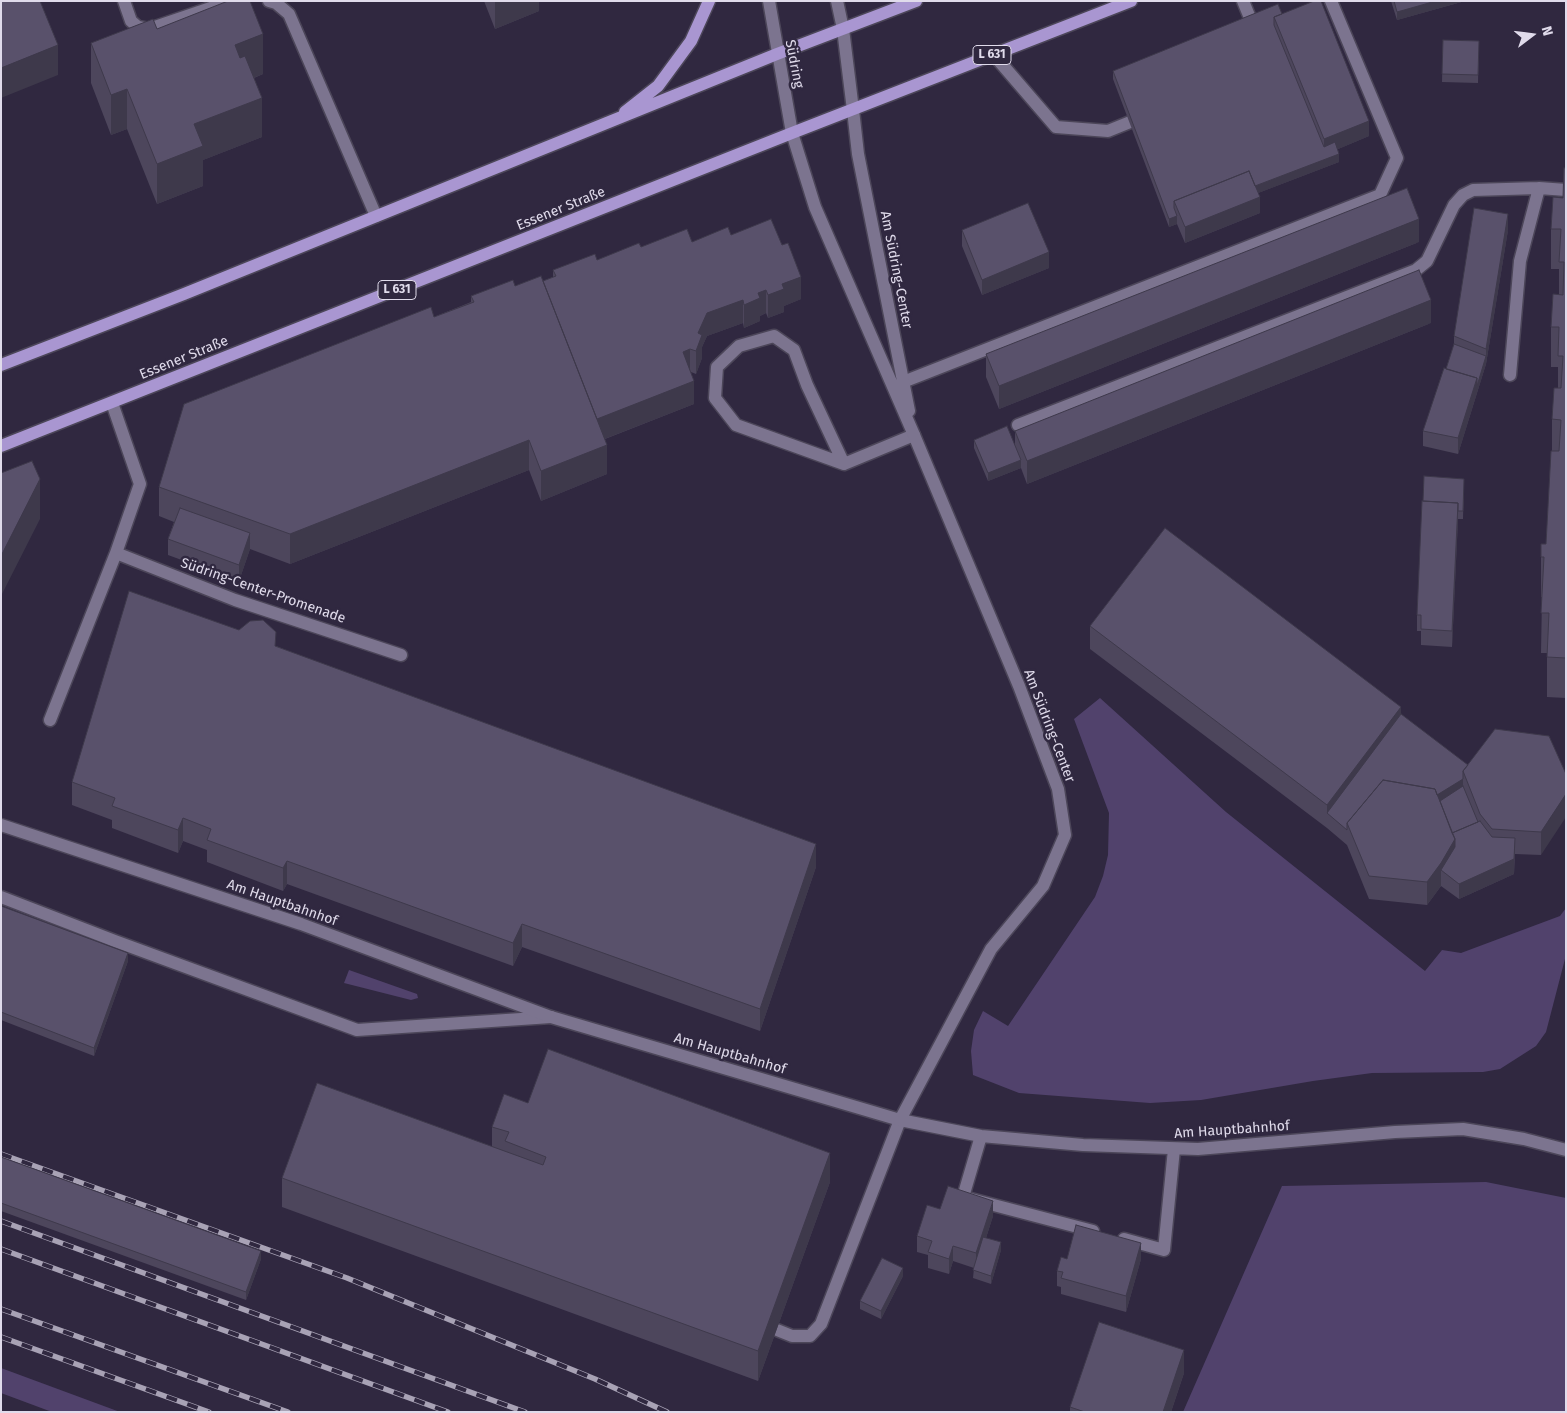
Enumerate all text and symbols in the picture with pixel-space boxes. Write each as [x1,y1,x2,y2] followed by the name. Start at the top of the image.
[1507,10,1557,60] north arrow
[1538,24,1556,38] text: N
[781,38,807,90] street label: Südring
[973,46,1011,64] road number: L 631
[514,184,608,234] street label: Essener Straße
[876,210,916,330] street label: Am Südring-Center
[378,280,416,300] road number: L 631
[137,333,231,383] street label: Essener Straße
[178,555,348,627] street label: Südring-Center-Promenade
[1020,667,1078,785] street label: Am Südring-Center
[225,876,339,930] street label: Am Hauptbahnhof
[672,1030,788,1078] street label: Am Hauptbahnhof
[1174,1118,1290,1142] street label: Am Hauptbahnhof

